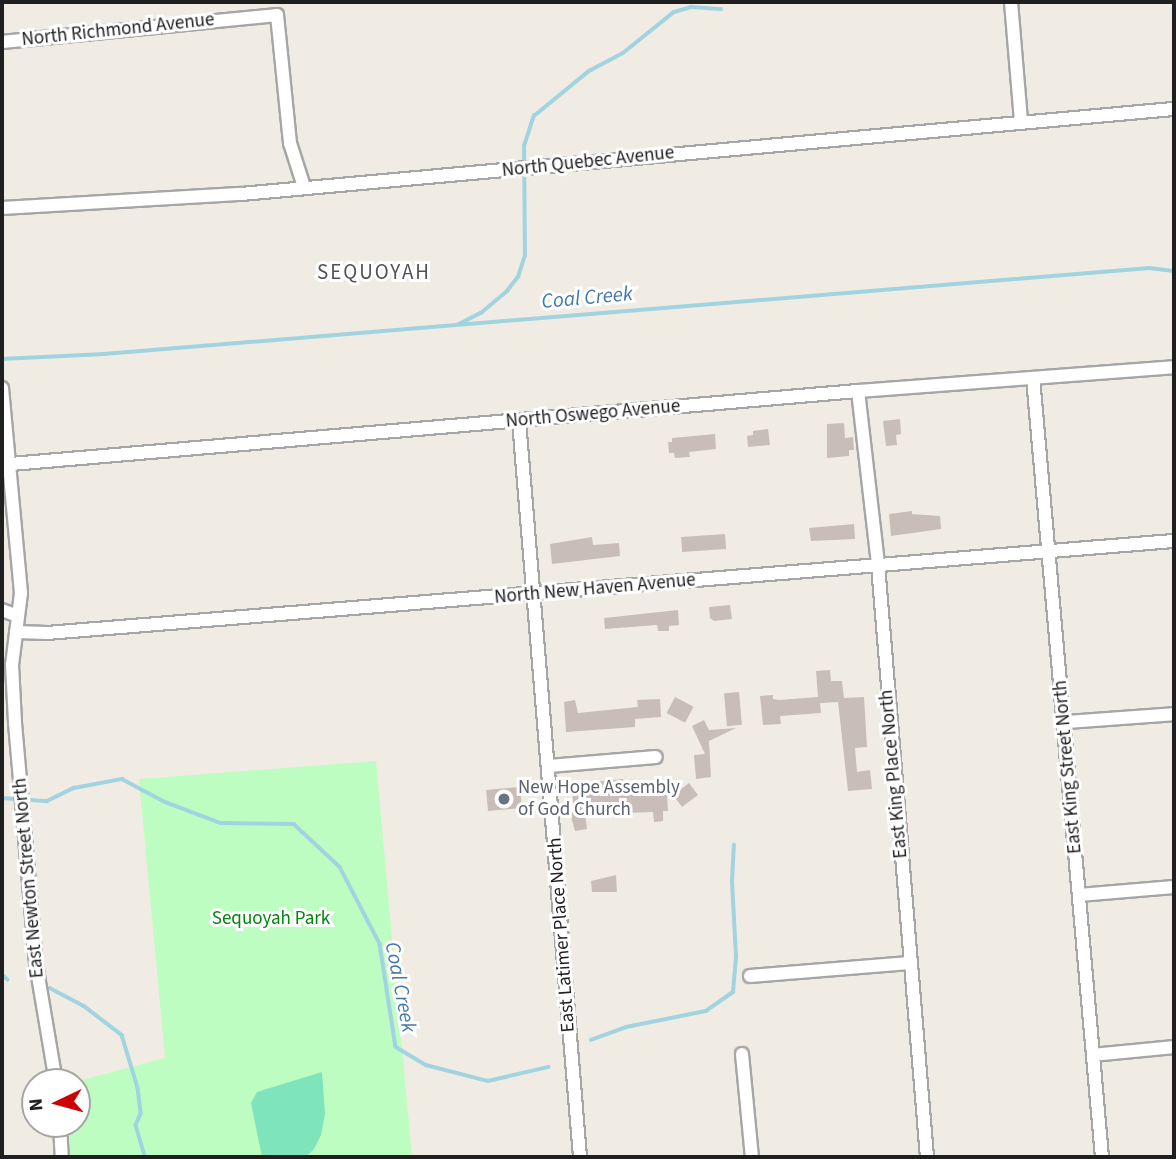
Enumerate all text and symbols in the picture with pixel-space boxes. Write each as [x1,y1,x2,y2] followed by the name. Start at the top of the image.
[21,9,215,51] street label: North Richmond Avenue
[501,142,675,182] street label: North Quebec Avenue
[318,259,430,285] district label: SEQUOYAH
[540,280,634,314] water label: Coal Creek
[505,395,681,433] street label: North Oswego Avenue
[493,569,697,609] street label: North New Haven Avenue
[1049,679,1087,855] street label: East King Street North
[875,689,913,859] street label: East King Place North
[9,777,49,979] street label: East Newton Street North
[518,777,680,821] place label: New Hope Assembly of God Church
[496,791,512,807] marker: New Hope Assembly of God Church
[544,837,580,1033] street label: East Latimer Place North
[212,908,330,930] park label: Sequoyah Park
[380,940,422,1034] water label: Coal Creek
[21,1068,91,1138] north arrow
[23,1097,51,1112] text: N

